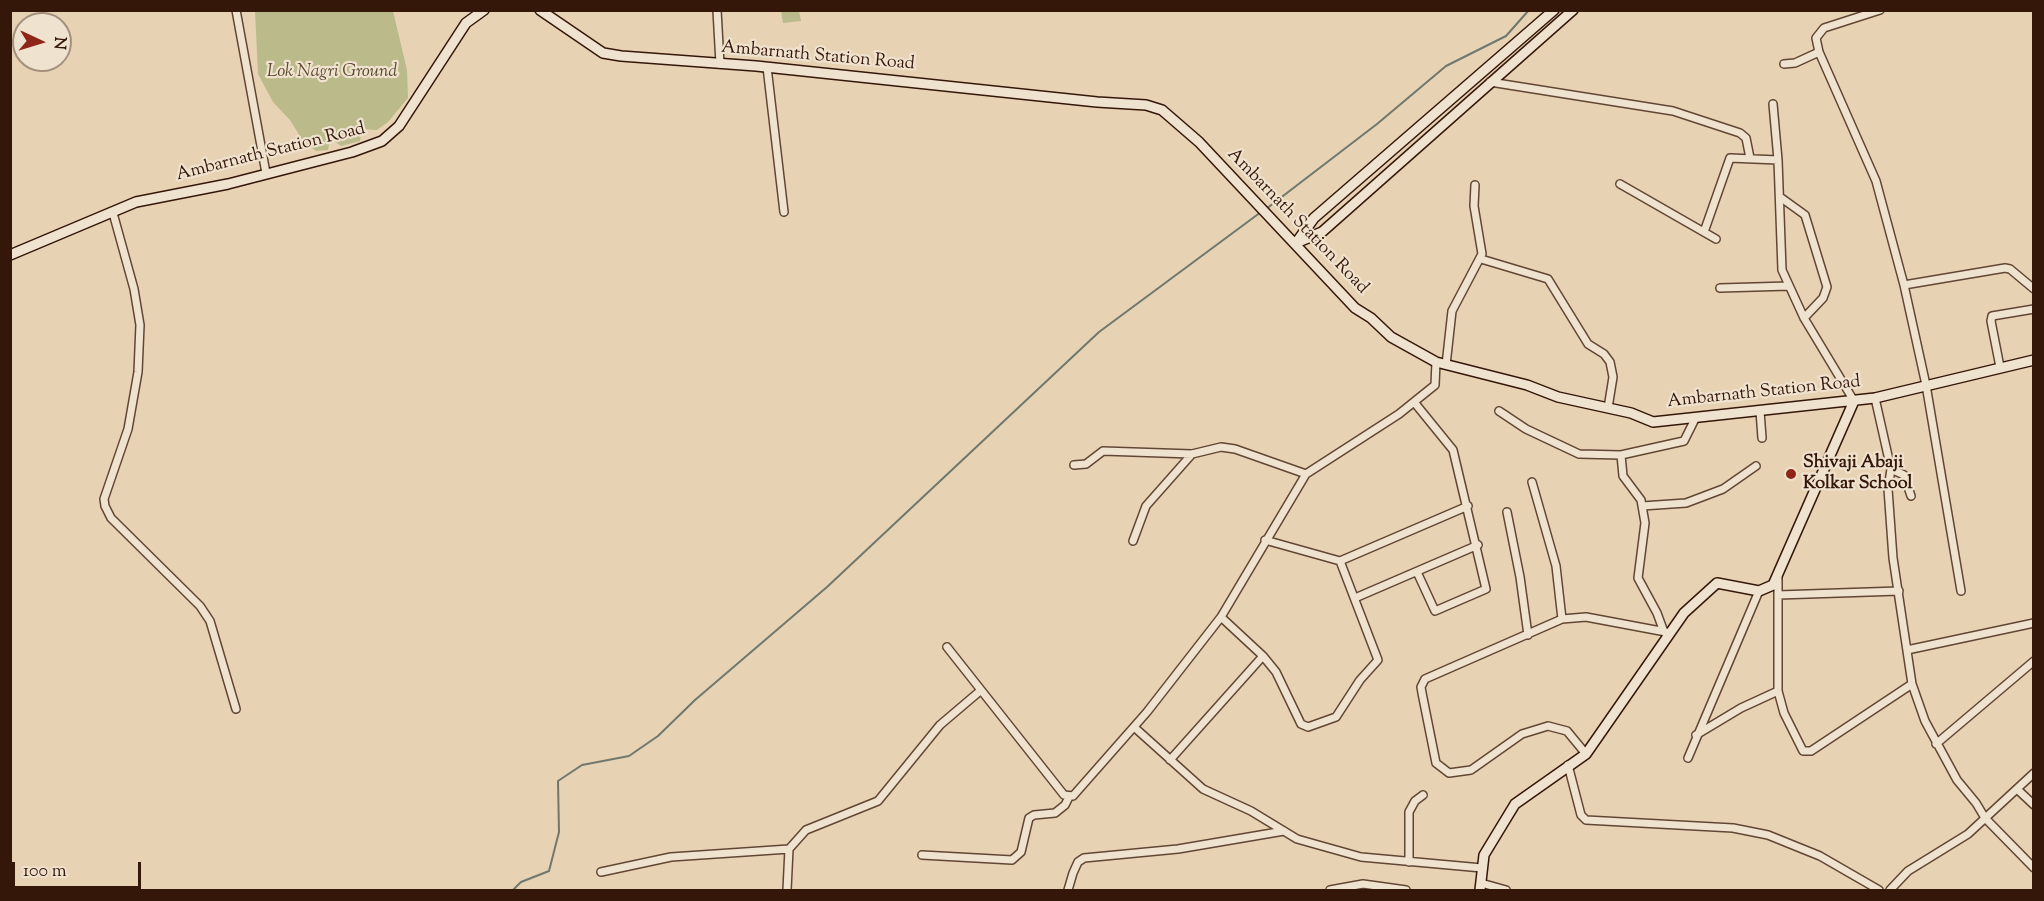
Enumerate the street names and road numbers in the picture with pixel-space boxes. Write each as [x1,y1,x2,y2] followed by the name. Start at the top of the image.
[720,38,916,76] street label: Ambarnath Station Road
[174,119,368,187] street label: Ambarnath Station Road
[1222,145,1372,299] street label: Ambarnath Station Road
[1666,372,1862,414] street label: Ambarnath Station Road

